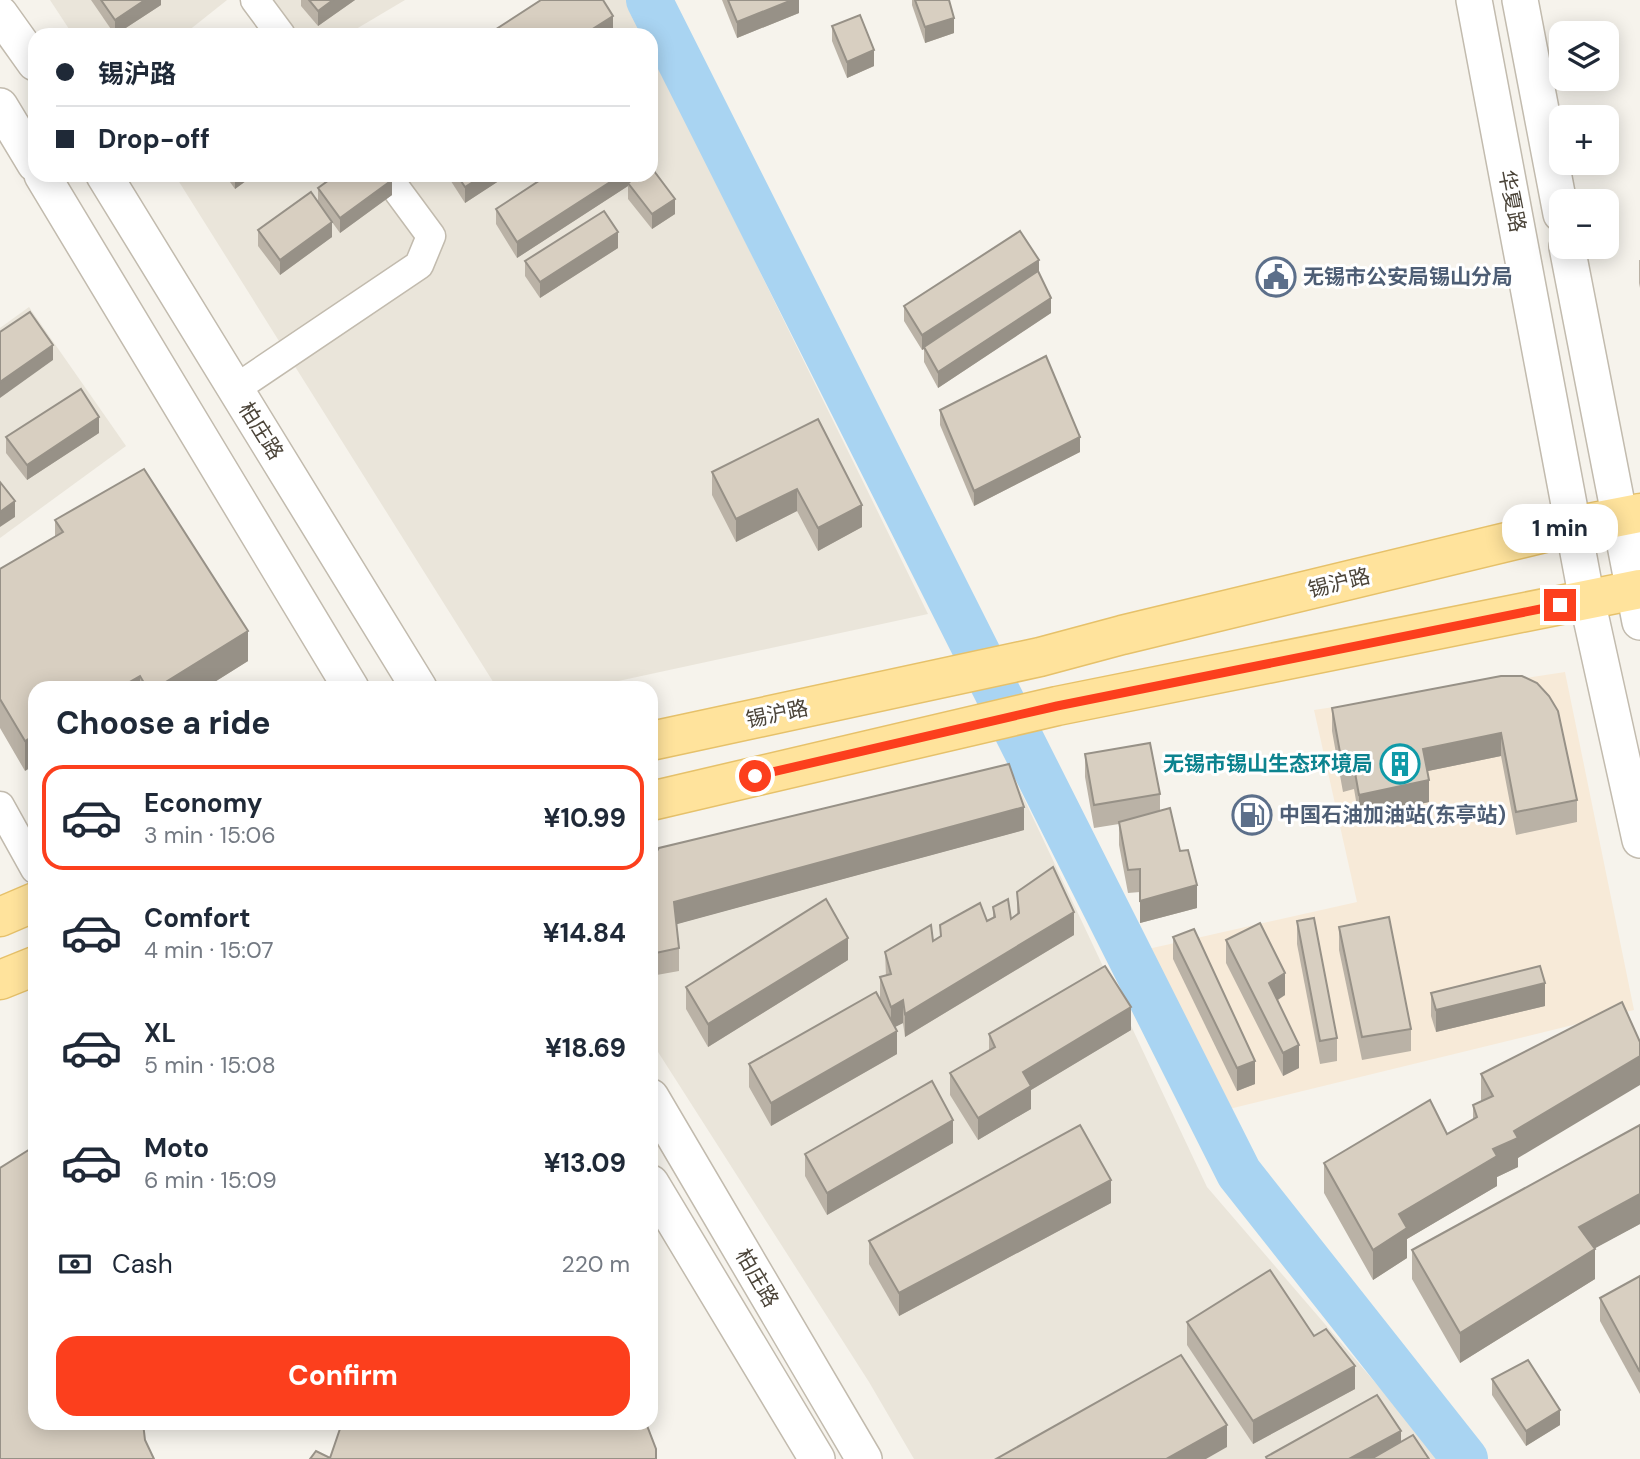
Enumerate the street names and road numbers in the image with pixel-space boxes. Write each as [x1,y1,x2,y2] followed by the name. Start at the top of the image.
[1492,167,1532,235] street label: 华夏路
[232,397,290,465] street label: 柏庄路
[1305,562,1373,604] street label: 锡沪路
[743,694,811,734] street label: 锡沪路
[729,1244,785,1312] street label: 柏庄路

